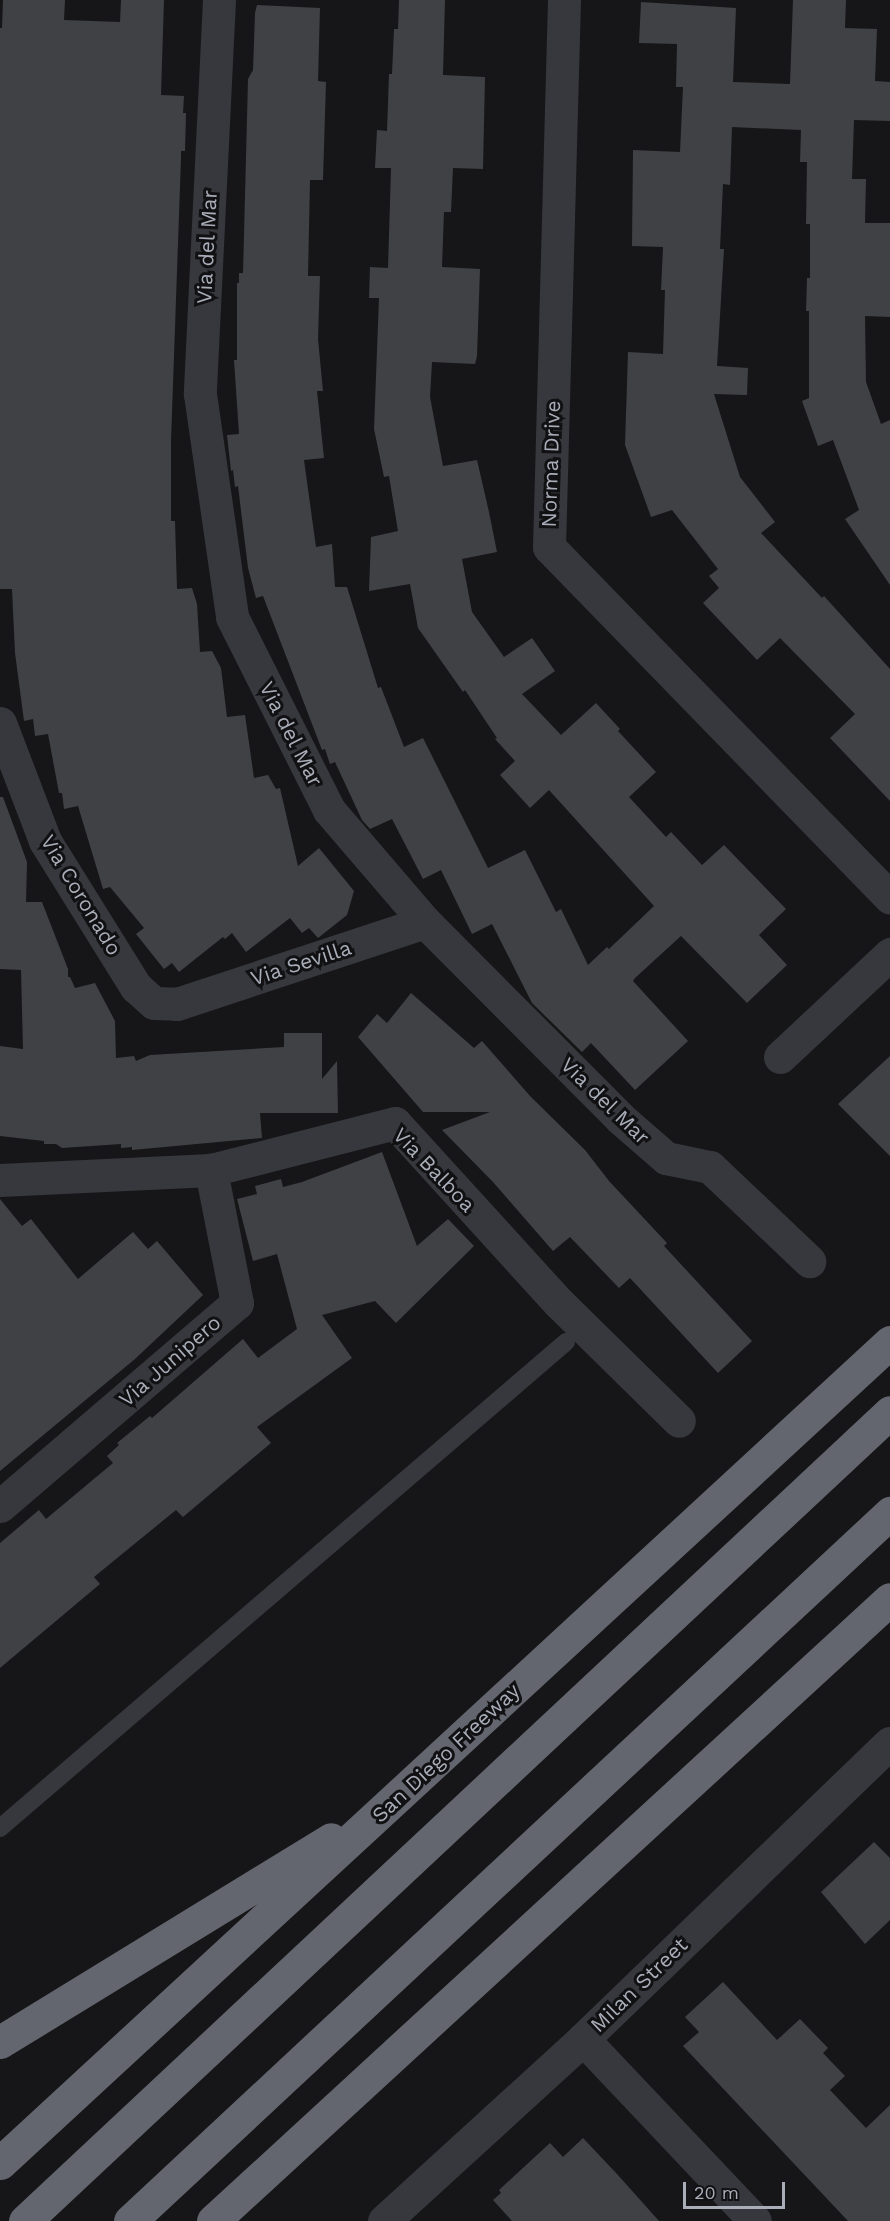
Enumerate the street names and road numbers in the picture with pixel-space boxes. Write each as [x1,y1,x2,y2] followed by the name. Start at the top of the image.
[191,189,223,305] street label: Via del Mar
[536,400,566,528] street label: Norma Drive
[254,677,328,791] street label: Via del Mar
[35,830,127,960] street label: Via Coronado
[247,935,355,991] street label: Via Sevilla
[555,1052,655,1150] street label: Via del Mar
[387,1122,481,1218] street label: Via Balboa
[114,1310,226,1412] street label: Via Junipero
[367,1678,525,1828] street label: San Diego Freeway
[585,1932,693,2038] street label: Milan Street

